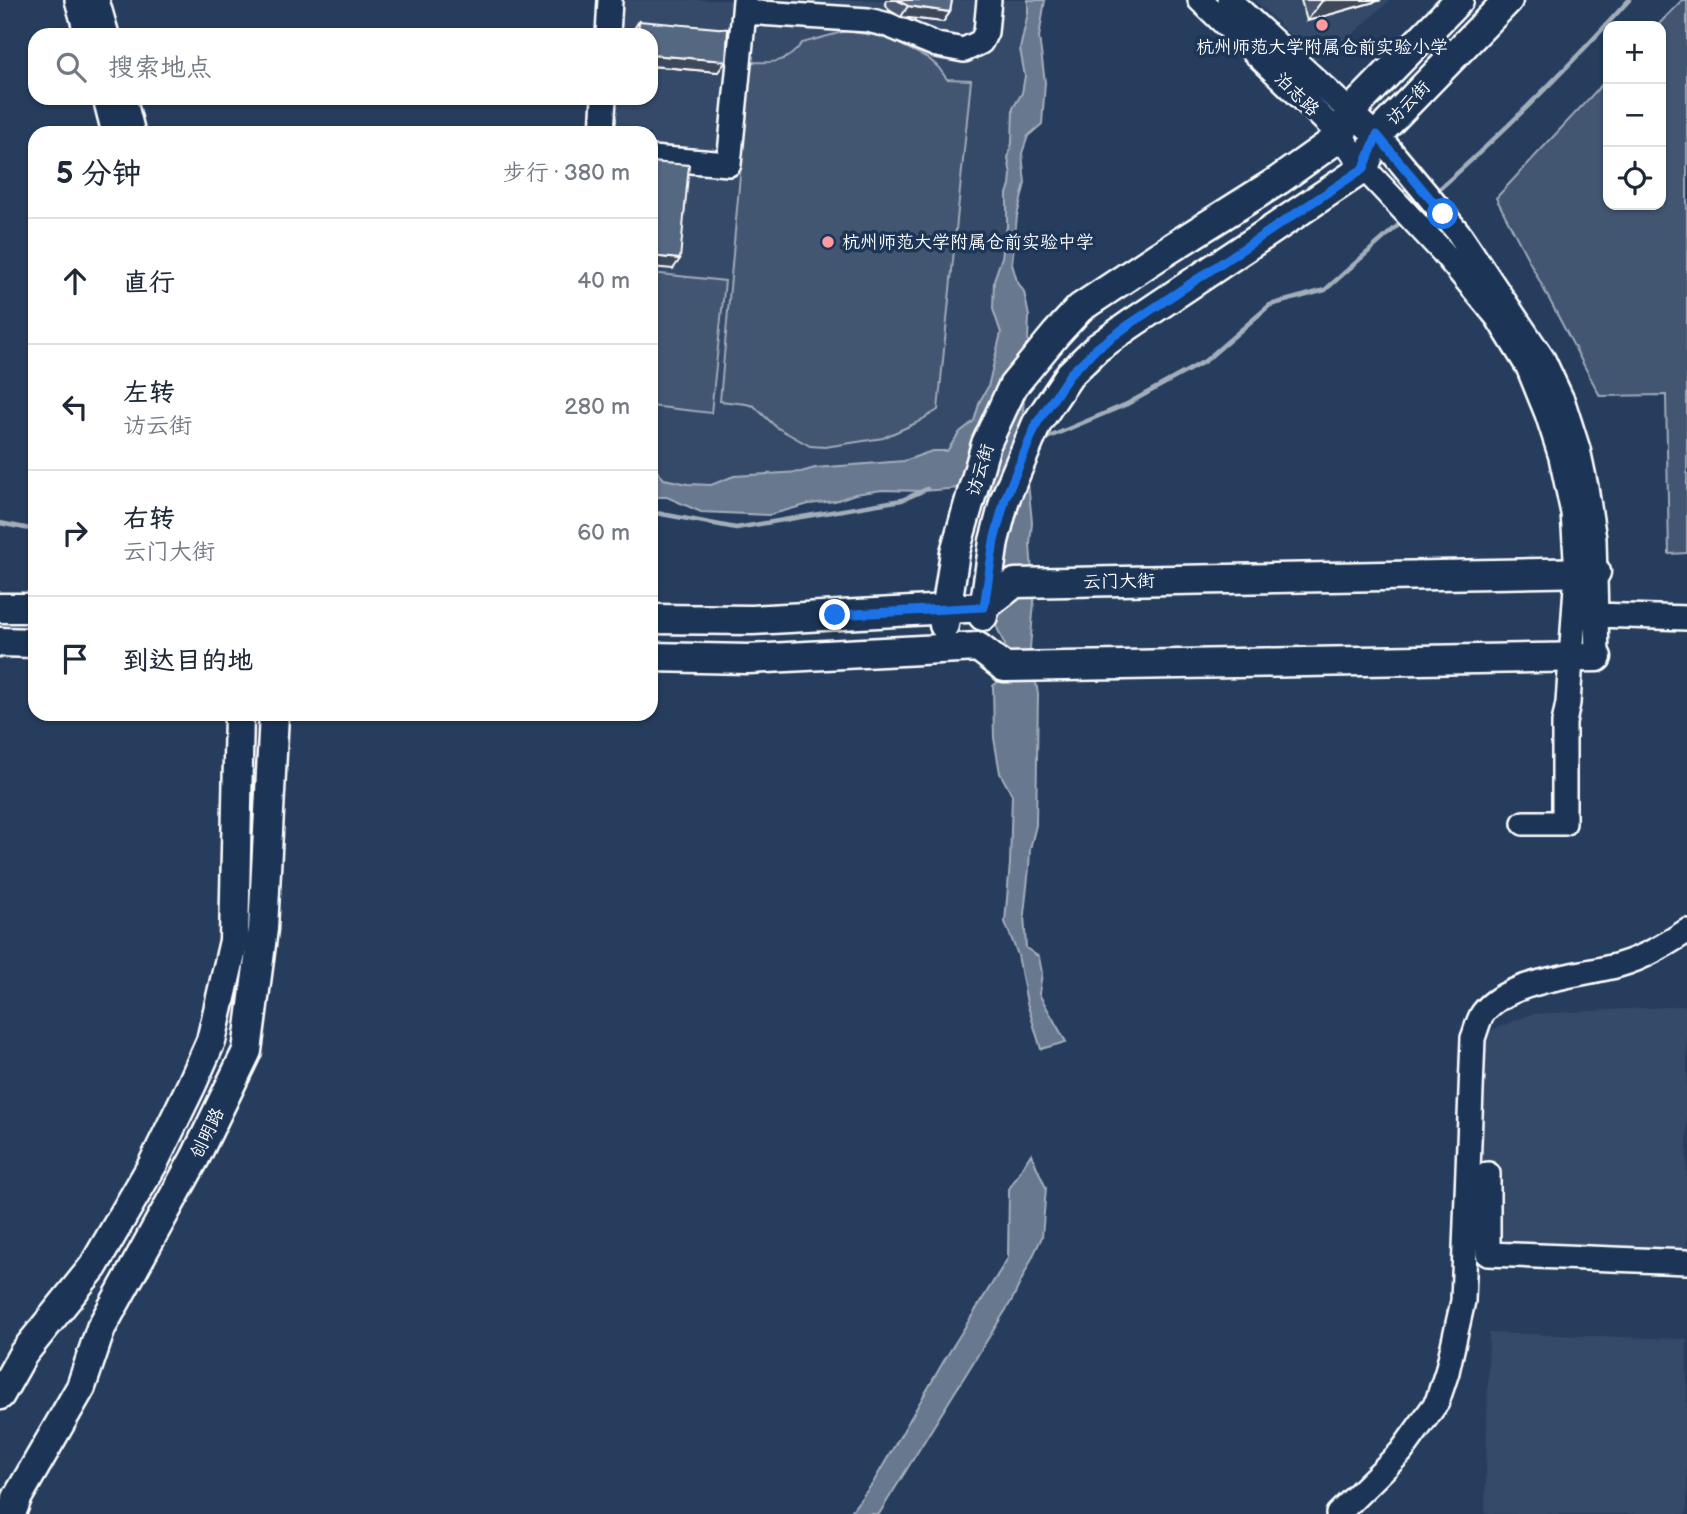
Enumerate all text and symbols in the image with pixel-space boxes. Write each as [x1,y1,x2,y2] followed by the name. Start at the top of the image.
[1314,17,1330,33] marker: 杭州师范大学附属仓前实验小学
[1603,21,1666,210] map controls
[1603,21,1666,84] button: +
[28,28,658,105] search box
[1196,37,1448,58] place label: 杭州师范大学附属仓前实验小学
[52,48,90,86] icon: search
[108,53,212,84] text: 搜索地点
[1270,68,1323,121] street label: 泊志路
[1382,77,1435,130] street label: 访云街
[1603,84,1666,147] button: −
[1603,147,1666,210] button: locate
[56,156,141,192] text: 5 分钟
[503,159,630,187] text: 步行 · 380 m
[1427,198,1458,229] route start
[842,232,1094,253] place label: 杭州师范大学附属仓前实验中学
[820,234,836,250] marker: 杭州师范大学附属仓前实验中学
[56,262,94,300] icon: ahead
[577,267,630,295] text: 40 m
[123,268,175,299] text: 直行
[123,378,175,409] text: 左转
[56,388,94,426] icon: left
[564,393,630,421] text: 280 m
[123,412,192,440] text: 访云街
[963,441,998,499] street label: 访云街
[123,504,175,535] text: 右转
[56,514,94,552] icon: right
[577,519,630,547] text: 60 m
[123,538,215,566] text: 云门大街
[1083,570,1155,593] street label: 云门大街
[819,599,850,630] route end
[56,640,94,678] icon: arrive
[123,646,253,677] text: 到达目的地
[186,1104,229,1162] street label: 创明路

